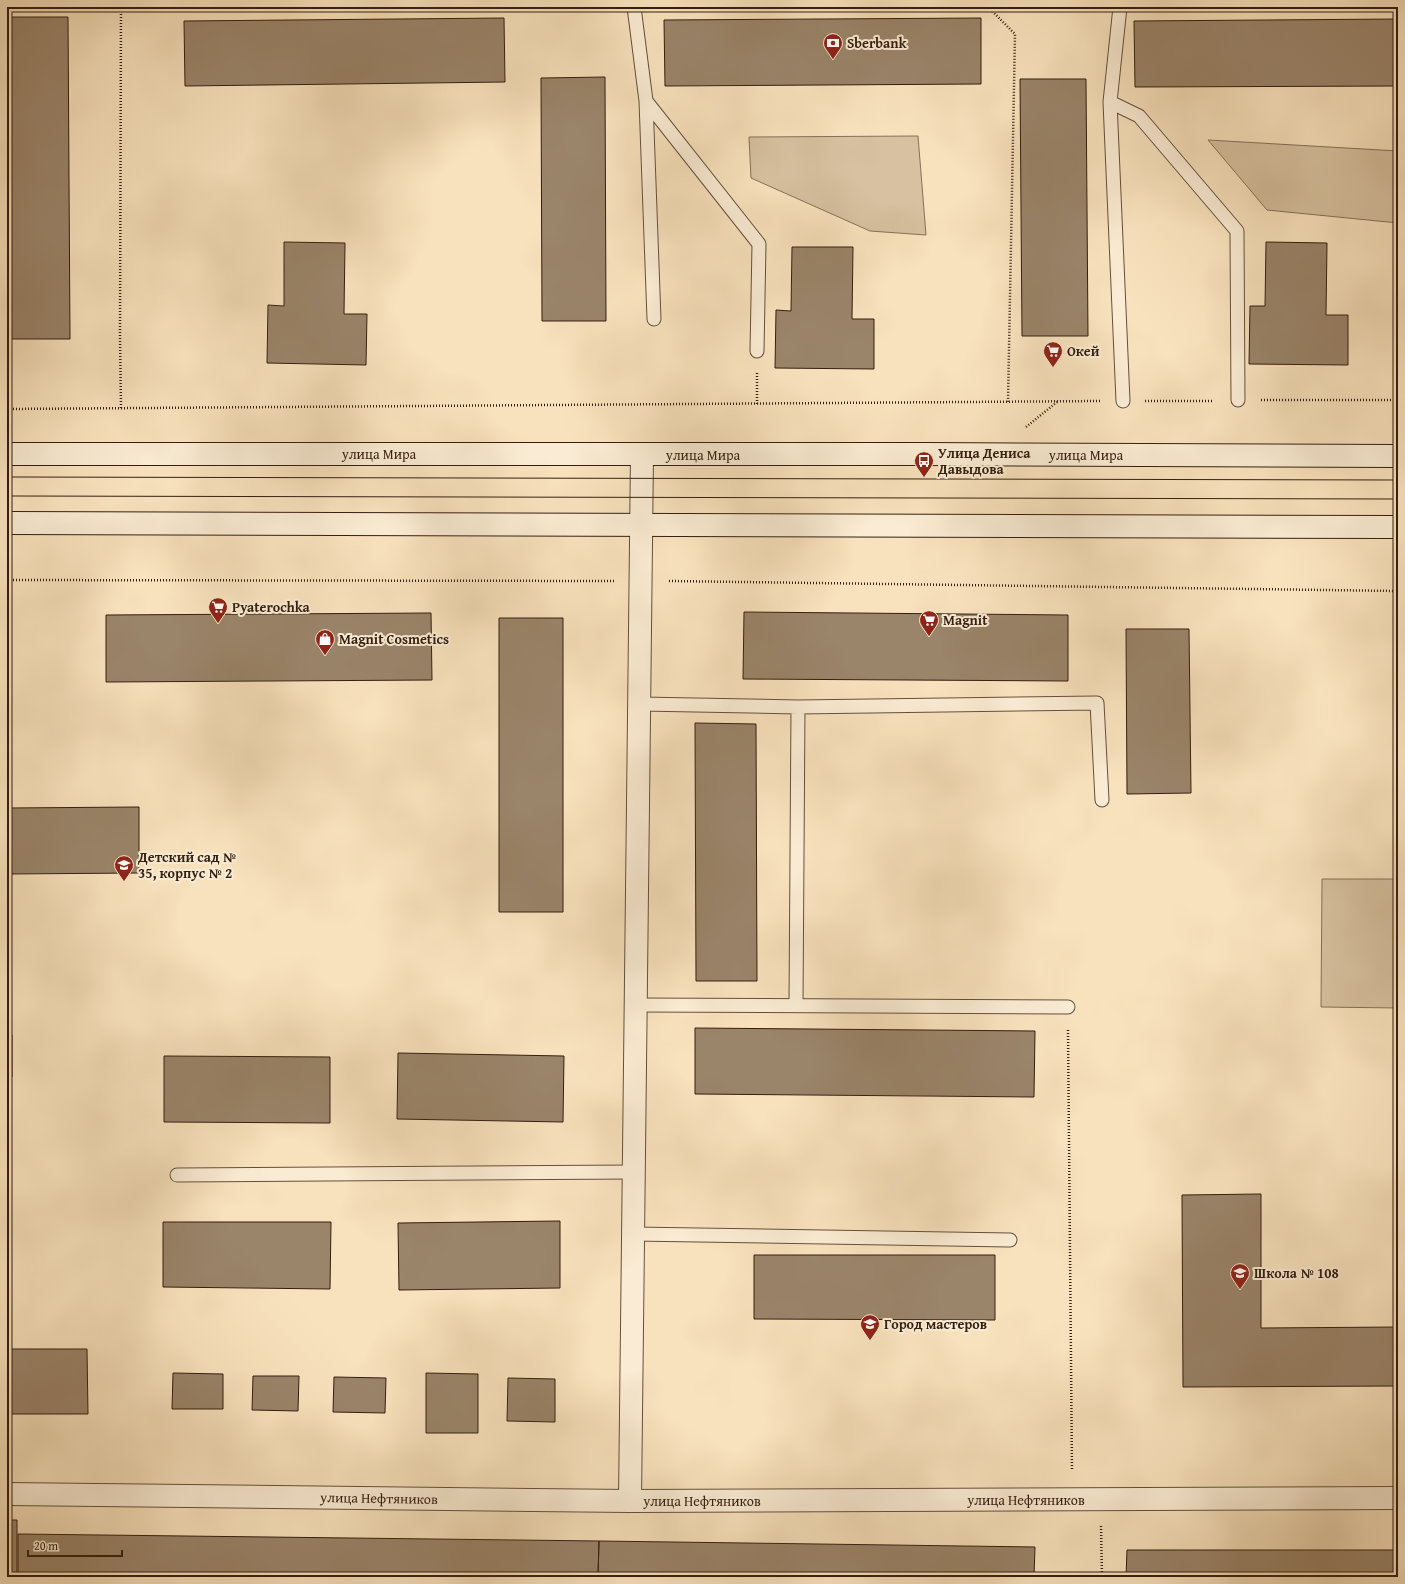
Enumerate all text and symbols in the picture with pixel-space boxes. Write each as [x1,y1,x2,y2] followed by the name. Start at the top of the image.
[822,32,844,60] bank icon: Sberbank
[847,33,907,53] place label: Sberbank
[1042,340,1064,368] supermarket icon: Окей
[1067,341,1100,361] place label: Окей
[937,443,1031,479] place label: Улица Дениса Давыдова
[341,444,417,464] street label: улица Мира
[665,445,741,465] street label: улица Мира
[1048,445,1124,465] street label: улица Мира
[913,450,935,478] bus stop icon: Улица Дениса Давыдова
[207,596,229,624] supermarket icon: Pyaterochka
[232,597,311,617] place label: Pyaterochka
[918,609,940,637] supermarket icon: Magnit
[943,610,988,630] place label: Magnit
[314,628,336,656] shop icon: Magnit Cosmetics
[339,629,449,649] place label: Magnit Cosmetics
[137,847,237,883] place label: Детский сад № 35, корпус № 2
[113,854,135,882] school or university icon: Детский сад № 35, корпус № 2
[1229,1262,1251,1290] school or university icon: Школа № 108
[1254,1263,1339,1283] place label: Школа № 108
[859,1313,881,1341] school or university icon: Город мастеров
[884,1314,987,1334] place label: Город мастеров
[319,1487,438,1509] street label: улица Нефтяников
[966,1490,1085,1510] street label: улица Нефтяников
[642,1491,761,1511] street label: улица Нефтяников
[28,1532,122,1558] scale bar
[34,1537,58,1554] text: 20 m

